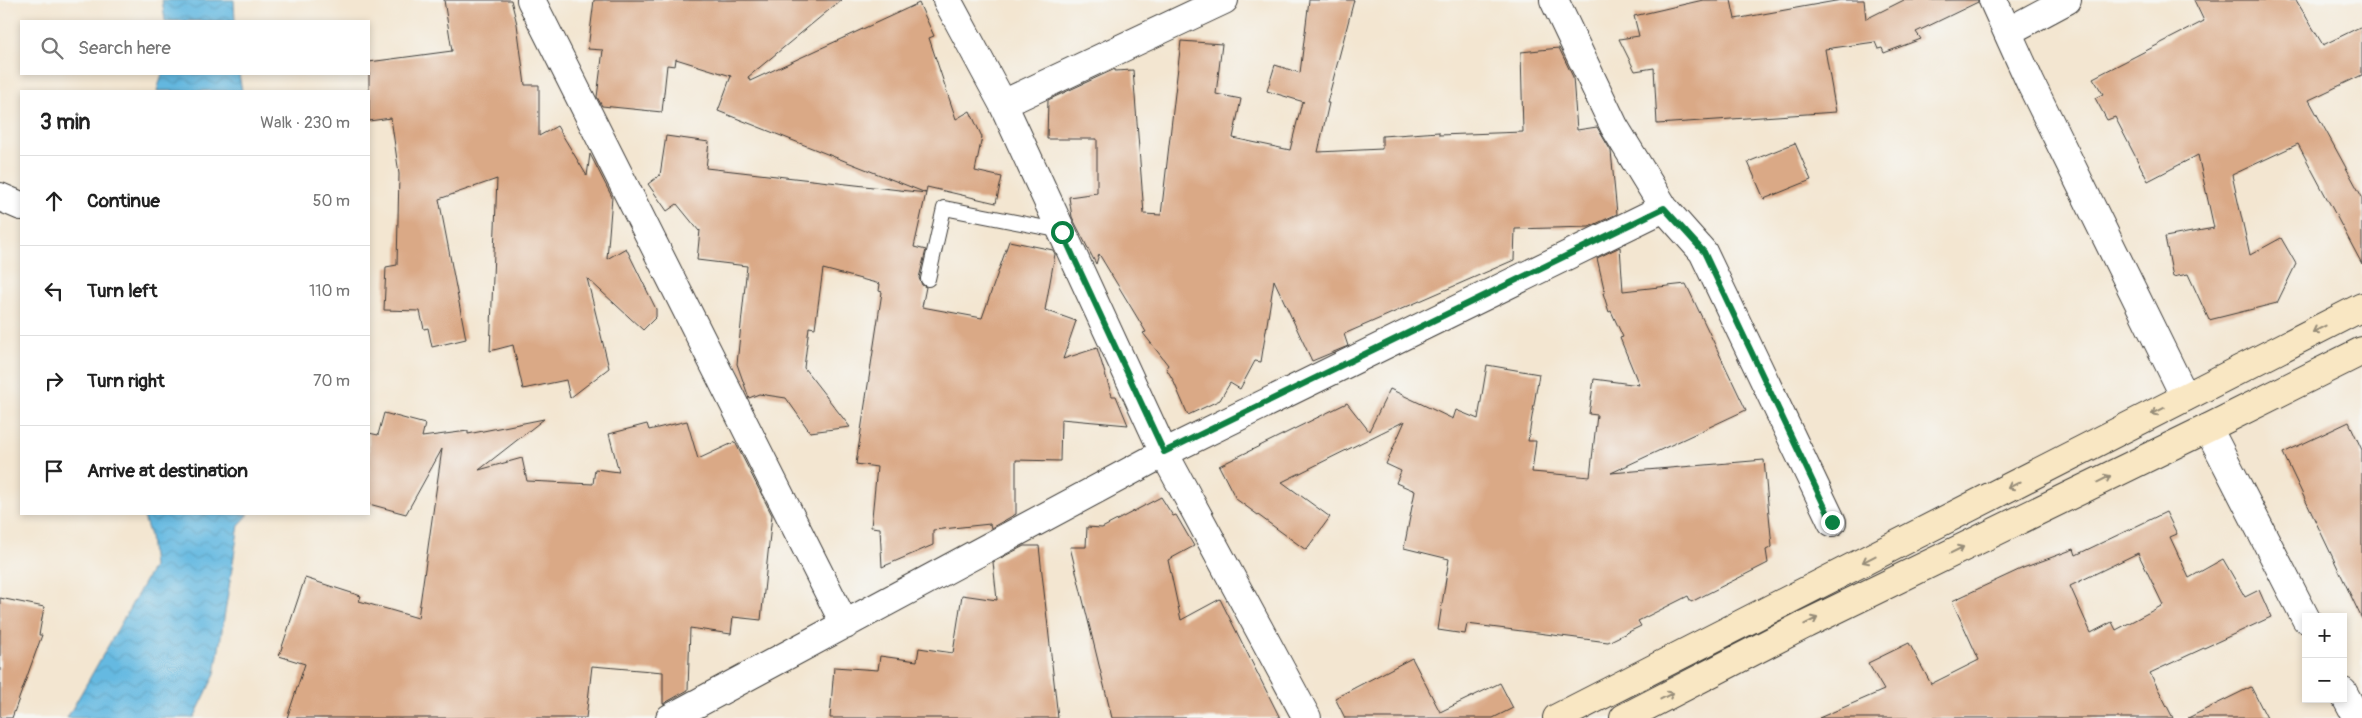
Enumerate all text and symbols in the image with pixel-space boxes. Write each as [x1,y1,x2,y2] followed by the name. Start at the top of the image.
[20,20,370,75] search box
[38,34,66,62] icon: search
[78,36,171,60] text: Search here
[40,109,90,136] text: 3 min
[260,113,350,133] text: Walk · 230 m
[40,187,68,215] icon: ahead
[87,189,160,213] text: Continue
[313,191,350,211] text: 50 m
[1051,221,1074,244] route start
[40,277,68,305] icon: left
[87,279,157,303] text: Turn left
[309,281,350,301] text: 110 m
[2311,324,2326,334] one-way arrow
[40,367,68,395] icon: right
[87,369,165,393] text: Turn right
[313,371,350,391] text: 70 m
[2151,406,2166,416] one-way arrow
[40,457,68,485] icon: arrive
[87,459,248,483] text: Arrive at destination
[2096,474,2111,484] one-way arrow
[2007,481,2022,490] one-way arrow
[1821,511,1844,534] route end
[1949,545,1964,554] one-way arrow
[1862,555,1877,564] one-way arrow
[2302,613,2347,703] map controls
[2302,613,2347,658] button: +
[1803,616,1818,625] one-way arrow
[2302,658,2347,703] button: −
[1659,691,1674,700] one-way arrow

